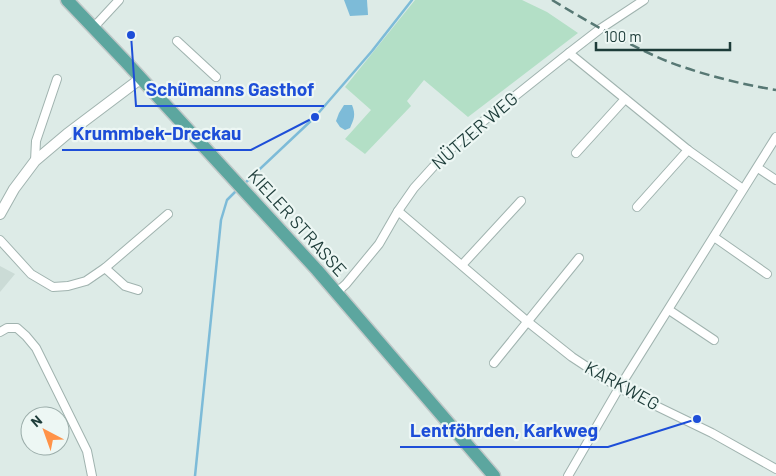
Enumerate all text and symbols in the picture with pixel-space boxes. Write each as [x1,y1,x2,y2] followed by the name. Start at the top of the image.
[596,20,730,52] scale bar
[604,27,642,45] text: 100 m
[136,72,324,106] callout: Schümanns Gasthof
[146,77,314,100] text: Schümanns Gasthof
[427,87,522,174] street label: NÜTZER WEG
[62,116,251,150] callout: Krummbek-Dreckau
[73,121,241,144] text: Krummbek-Dreckau
[244,164,352,280] street label: KIELER STRASSE
[581,356,664,415] street label: KARKWEG
[20,406,70,456] north arrow
[27,411,45,430] text: N
[400,413,608,447] callout: Lentföhrden, Karkweg
[410,418,598,441] text: Lentföhrden, Karkweg

